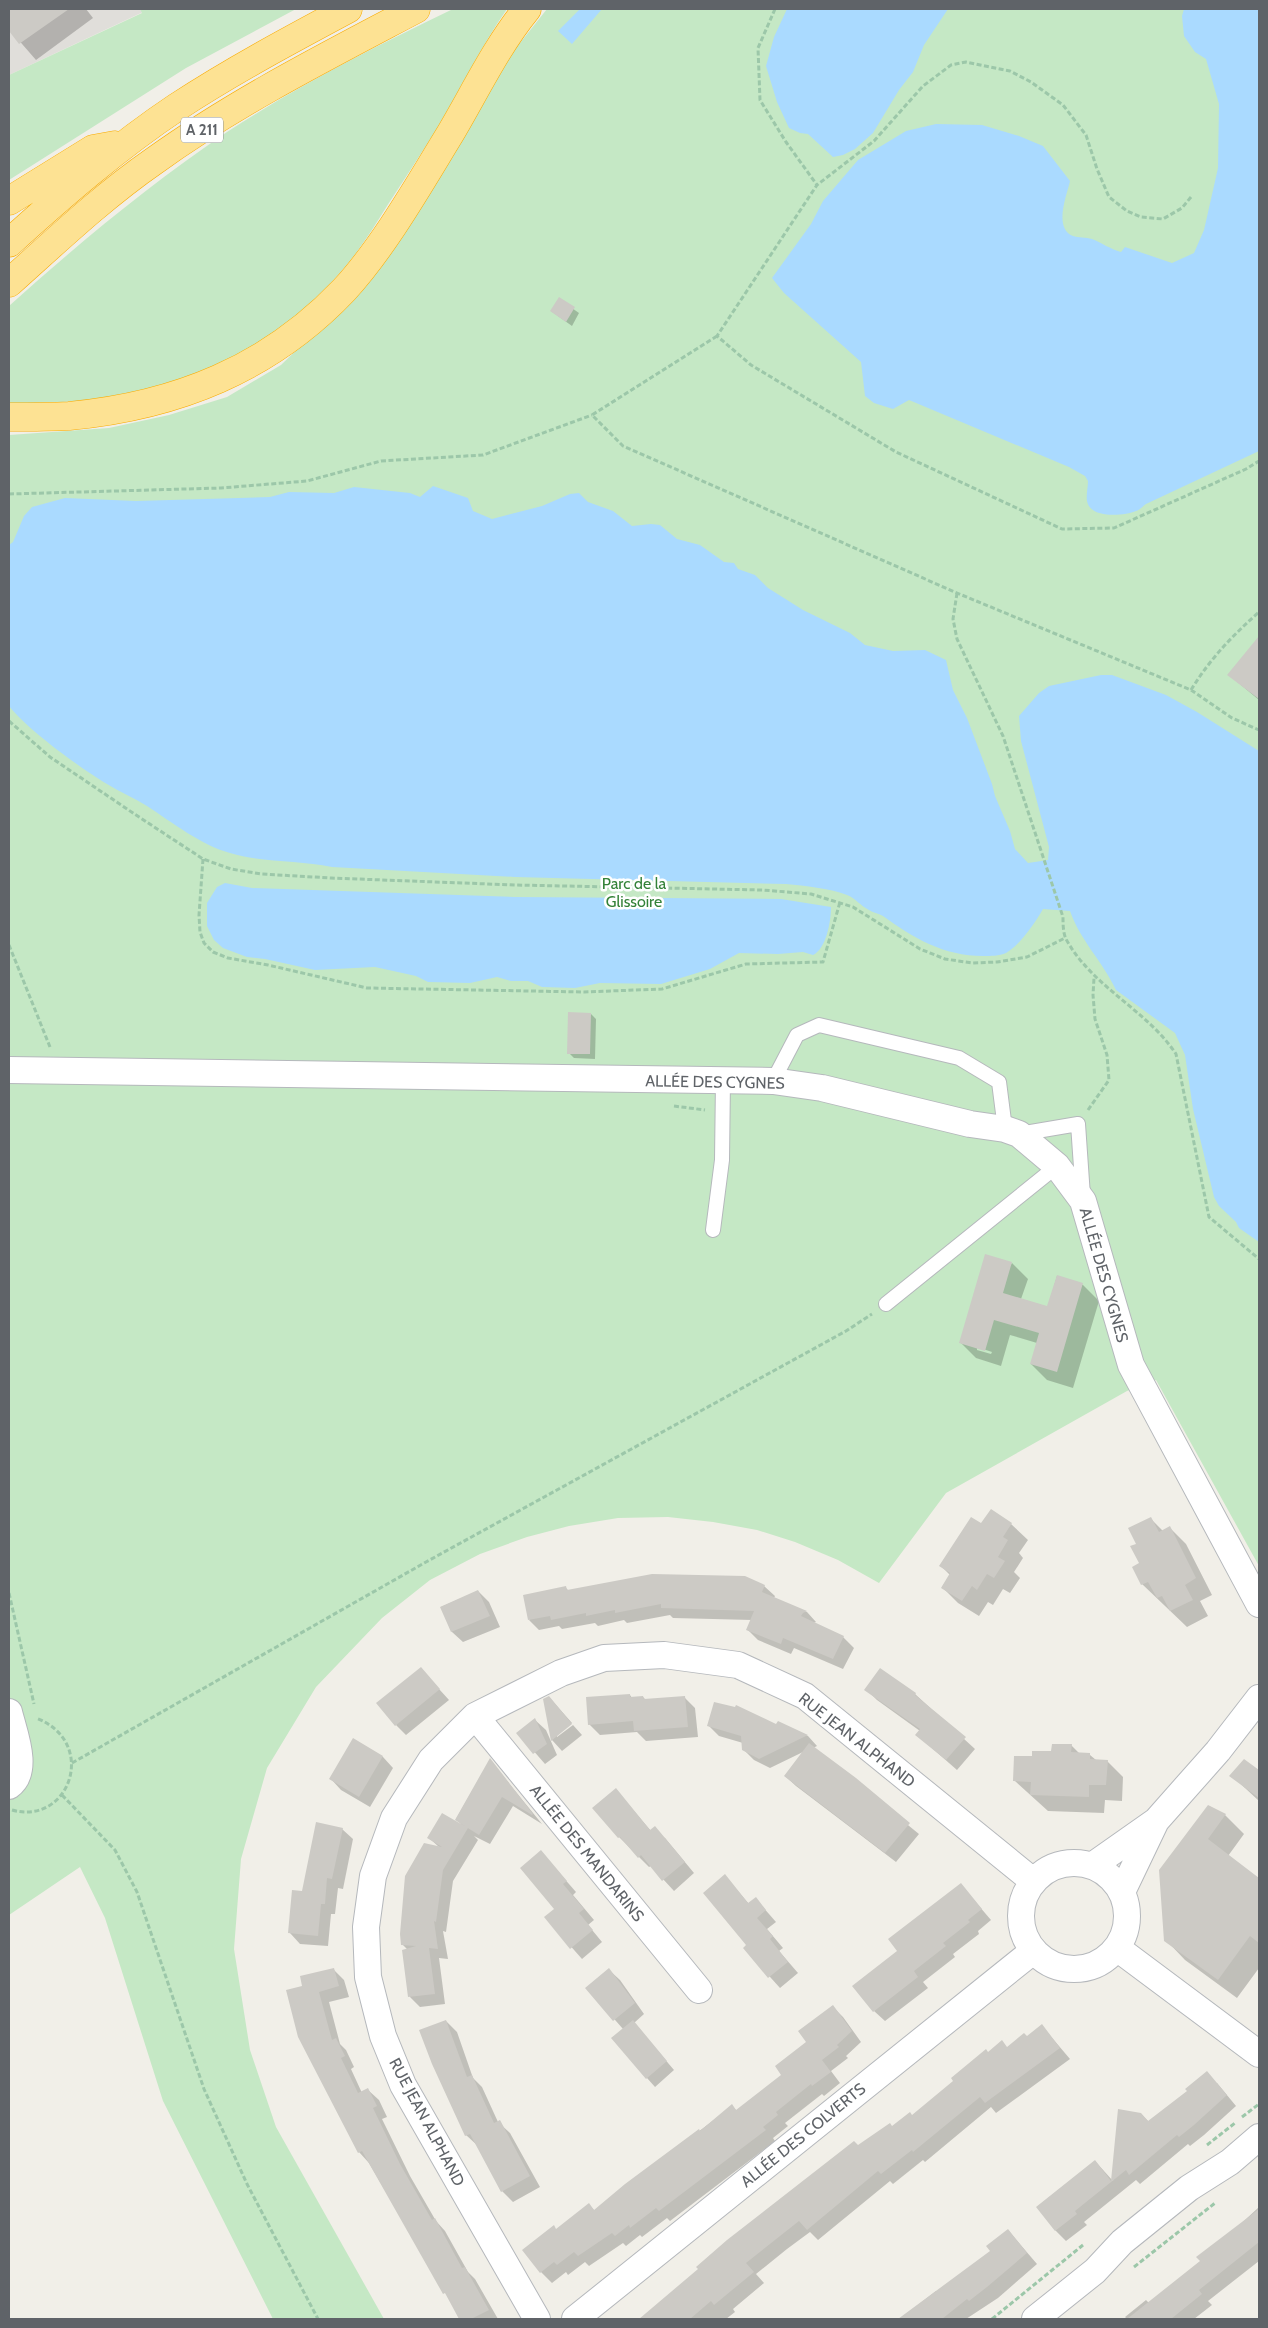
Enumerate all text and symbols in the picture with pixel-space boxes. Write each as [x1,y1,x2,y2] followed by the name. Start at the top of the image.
[181,118,223,142] road number: A 211
[602,874,667,911] park label: Parc de la Glissoire
[645,1071,785,1093] street label: ALLÉE DES CYGNES
[1076,1205,1132,1345] street label: ALLÉE DES CYGNES
[795,1689,919,1791] street label: RUE JEAN ALPHAND
[526,1781,648,1925] street label: ALLÉE DES MANDARINS
[385,2055,469,2189] street label: RUE JEAN ALPHAND
[737,2079,869,2191] street label: ALLÉE DES COLVERTS

